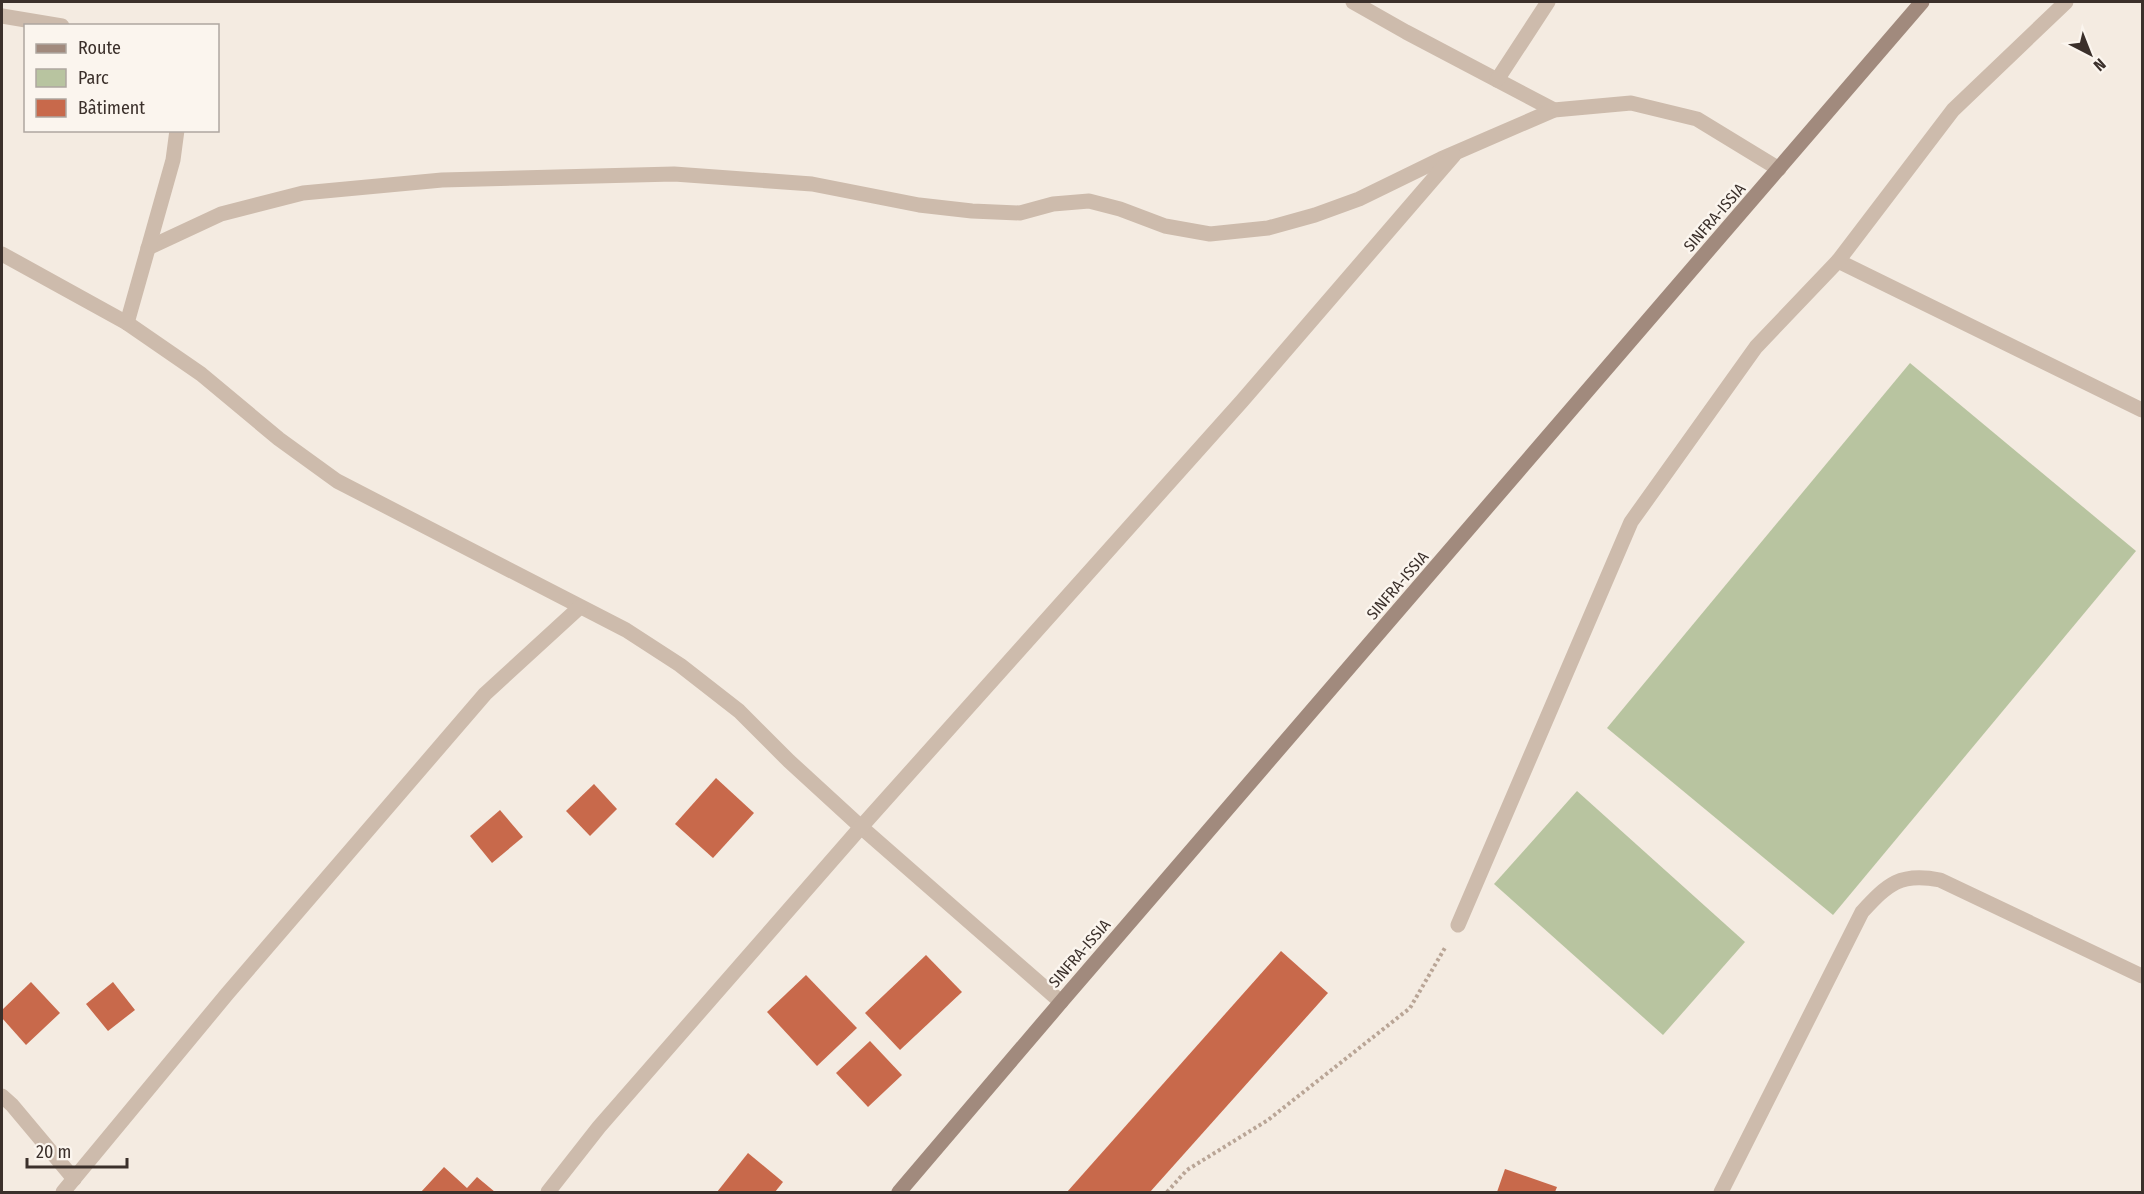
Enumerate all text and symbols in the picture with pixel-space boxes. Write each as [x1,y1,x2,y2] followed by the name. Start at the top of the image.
[24,24,219,132] legend
[2060,24,2120,84] north arrow
[78,37,121,59] text: Route
[2090,55,2110,75] text: N
[78,67,109,89] text: Parc
[78,97,145,119] text: Bâtiment
[1680,179,1750,255] street label: SINFRA-ISSIA
[1363,547,1433,623] street label: SINFRA-ISSIA
[1045,915,1115,991] street label: SINFRA-ISSIA
[27,1131,128,1169] scale bar
[36,1141,71,1163] text: 20 m

